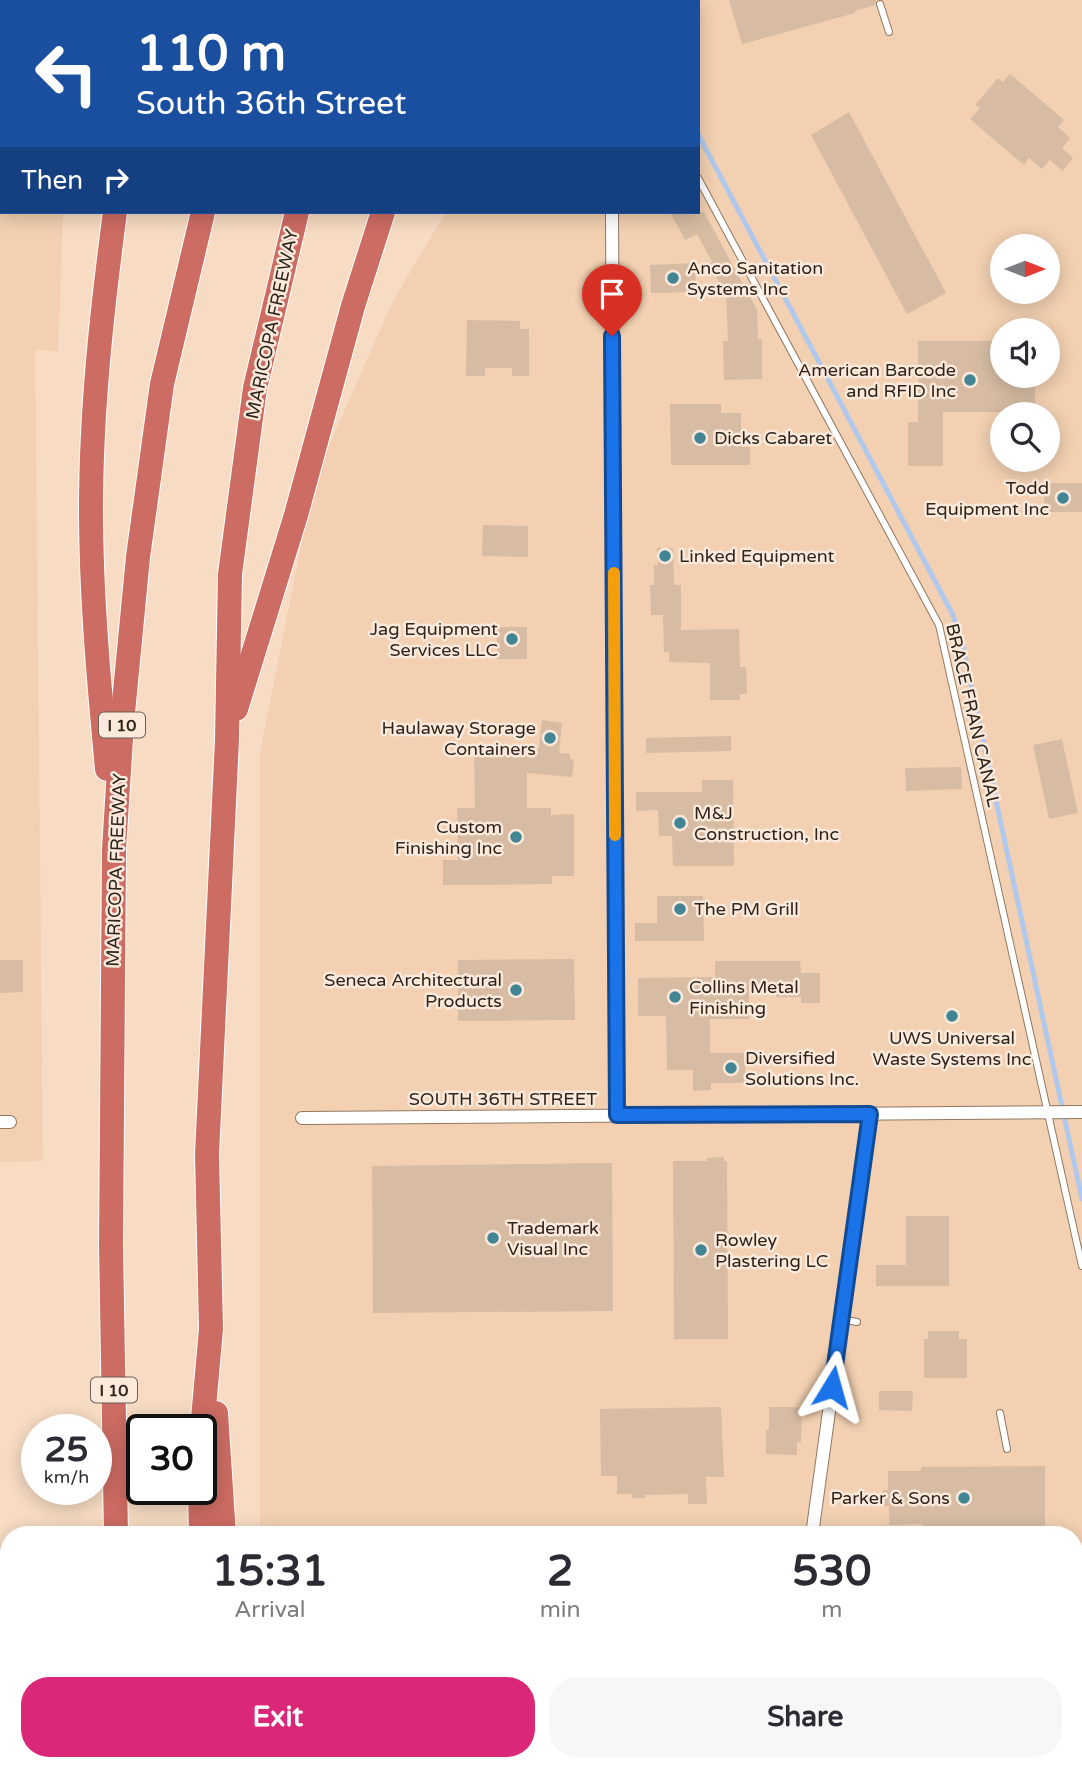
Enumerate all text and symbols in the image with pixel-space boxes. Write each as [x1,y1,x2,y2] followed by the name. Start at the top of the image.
[136,25,286,84] text: 110 m
[21,28,112,119] icon: left
[136,85,406,123] text: South 36th Street
[97,161,135,199] icon: right
[21,165,83,196] text: Then
[241,226,303,421] street label: MARICOPA FREEWAY
[990,234,1060,304] north arrow
[990,234,1060,472] map controls
[687,257,823,300] place label: Anco Sanitation Systems Inc
[582,264,642,336] pin
[665,270,681,286] marker: Anco Sanitation Systems Inc
[593,275,631,313] icon: arrive
[990,318,1060,388] button: sound
[798,359,956,402] place label: American Barcode and RFID Inc
[962,372,978,388] marker: American Barcode and RFID Inc
[990,402,1060,472] button: search
[714,427,832,449] place label: Dicks Cabaret
[692,430,708,446] marker: Dicks Cabaret
[925,477,1049,520] place label: Todd Equipment Inc
[1055,490,1071,506] marker: Todd Equipment Inc
[679,545,835,567] place label: Linked Equipment
[657,548,673,564] marker: Linked Equipment
[370,618,498,661] place label: Jag Equipment Services LLC
[941,621,1005,810] street label: BRACE FRAN CANAL
[504,631,520,647] marker: Jag Equipment Services LLC
[99,712,145,738] road number: I 10
[382,717,536,760] place label: Haulaway Storage Containers
[542,730,558,746] marker: Haulaway Storage Containers
[102,772,130,967] street label: MARICOPA FREEWAY
[694,802,839,845] place label: M&J Construction, Inc
[672,815,688,831] marker: M&J Construction, Inc
[395,816,502,859] place label: Custom Finishing Inc
[508,829,524,845] marker: Custom Finishing Inc
[694,898,799,920] place label: The PM Grill
[672,901,688,917] marker: The PM Grill
[324,969,502,1012] place label: Seneca Architectural Products
[689,976,799,1019] place label: Collins Metal Finishing
[508,982,524,998] marker: Seneca Architectural Products
[667,989,683,1005] marker: Collins Metal Finishing
[944,1008,960,1024] marker: UWS Universal Waste Systems Inc
[873,1027,1031,1070] place label: UWS Universal Waste Systems Inc
[745,1047,859,1090] place label: Diversified Solutions Inc.
[723,1060,739,1076] marker: Diversified Solutions Inc.
[409,1088,597,1110] street label: SOUTH 36TH STREET
[507,1217,599,1260] place label: Trademark Visual Inc
[715,1229,828,1272] place label: Rowley Plastering LC
[485,1230,501,1246] marker: Trademark Visual Inc
[693,1242,709,1258] marker: Rowley Plastering LC
[795,1350,869,1424] position arrow
[91,1378,137,1402] road number: I 10
[126,1414,217,1505] speed limit sign: 30
[45,1429,88,1471] text: 25
[44,1466,89,1488] text: km/h
[830,1487,950,1509] place label: Parker & Sons
[956,1490,972,1506] marker: Parker & Sons
[212,1546,328,1597] text: 15:31
[547,1546,573,1597] text: 2
[792,1546,871,1597] text: 530
[234,1596,305,1624] text: Arrival
[540,1596,581,1624] text: min
[821,1596,842,1624] text: m
[21,1677,535,1757] button: Exit
[549,1677,1062,1757] button: Share

